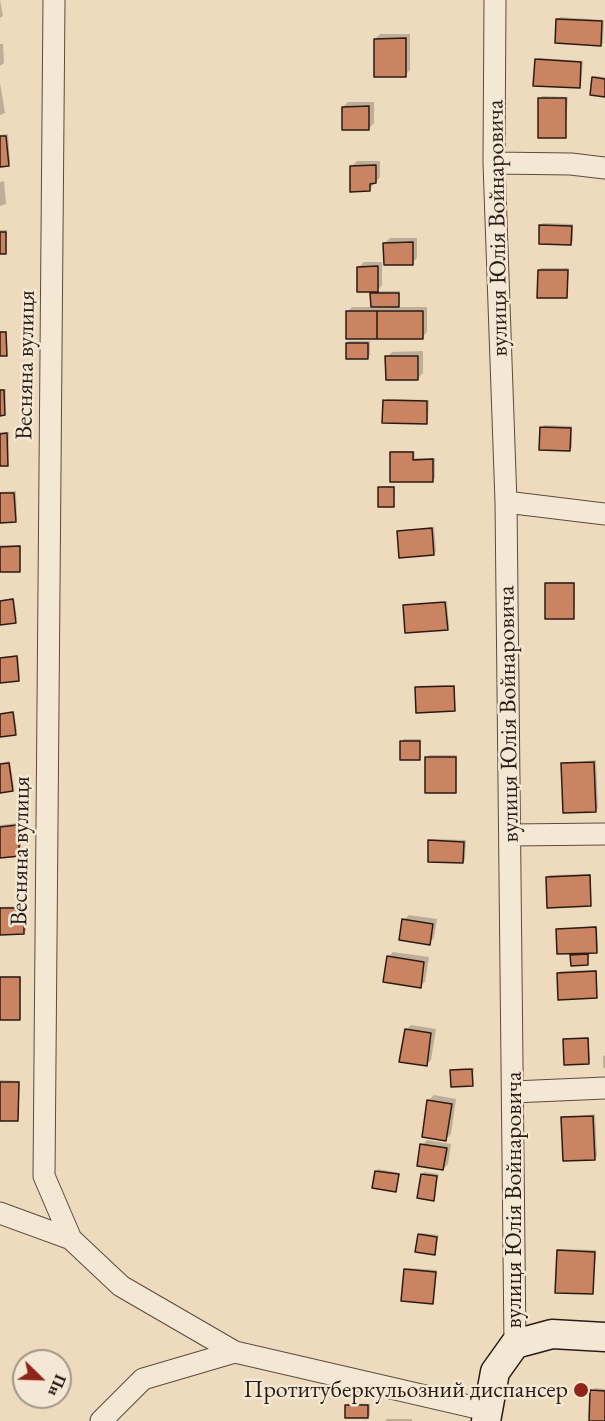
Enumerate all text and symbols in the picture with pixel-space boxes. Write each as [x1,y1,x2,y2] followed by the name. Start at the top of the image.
[481,99,515,357] street label: вулиця Юлія Войнаровича
[10,290,42,440] street label: Весняна вулиця
[492,585,526,843] street label: вулиця Юлія Войнаровича
[5,776,37,926] street label: Весняна вулиця
[500,1071,528,1329] street label: вулиця Юлія Войнаровича
[12,1349,72,1409] north arrow
[43,1371,71,1400] text: Пн
[244,1376,568,1404] place label: Протитуберкульозний диспансер
[572,1381,590,1399] marker: Протитуберкульозний диспансер

